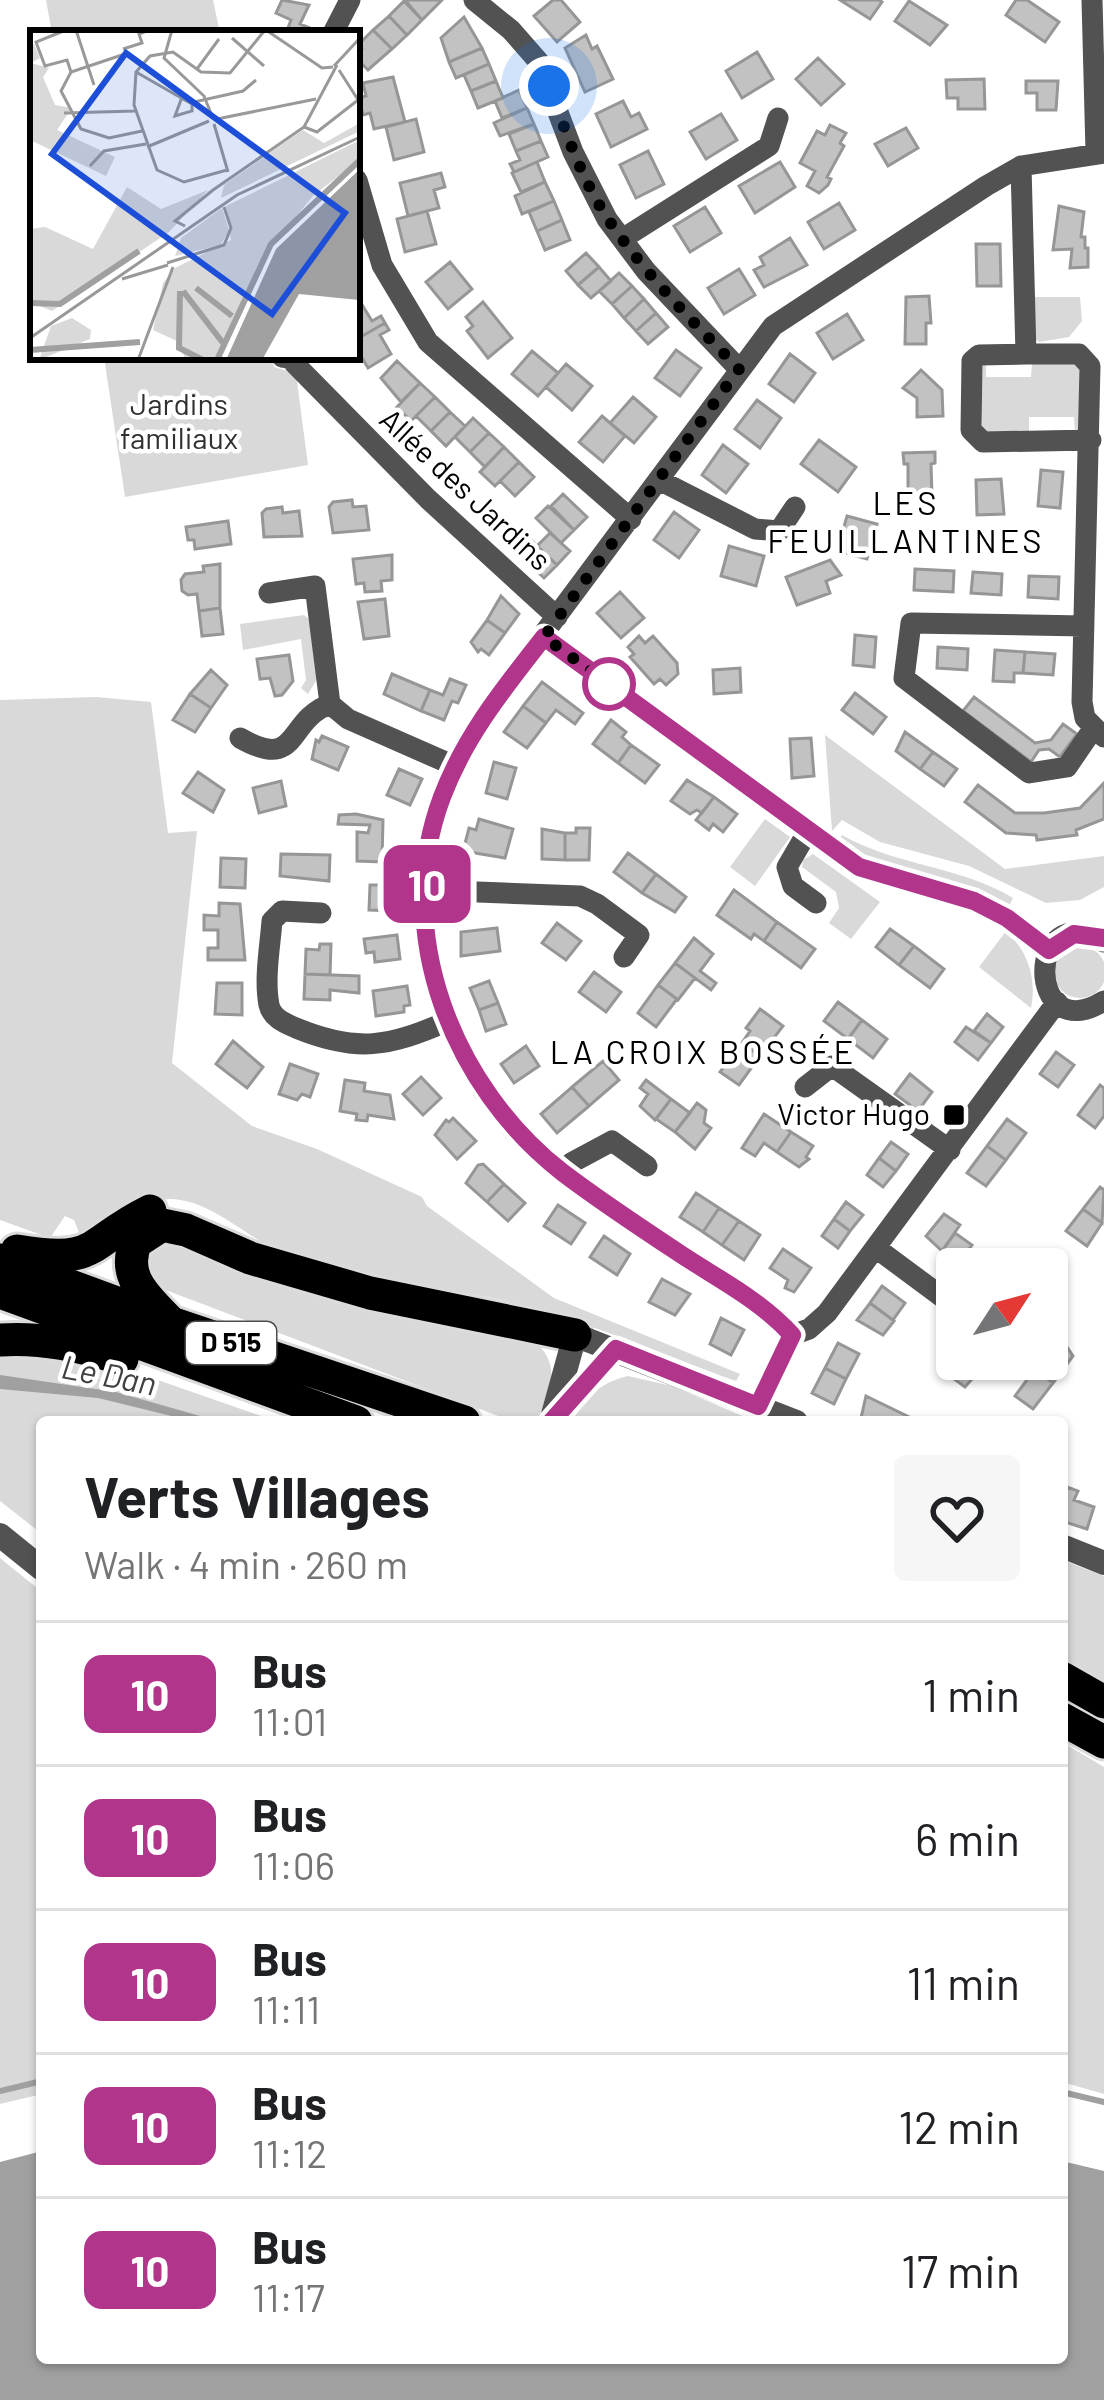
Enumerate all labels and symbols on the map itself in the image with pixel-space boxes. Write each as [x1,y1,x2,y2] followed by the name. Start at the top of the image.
[30,30,360,360] inset map
[519,56,579,116] your location
[120,385,238,455] park label: Jardins familiaux
[373,400,559,577] street label: Allée des Jardins
[767,482,1045,560] district label: LES FEUILLANTINES
[584,659,634,709] unlabelled marker
[373,845,481,923] line badge: 10
[550,1031,856,1071] district label: LA CROIX BOSSÉE
[777,1095,930,1131] place label: Victor Hugo
[941,1102,967,1128] marker: Victor Hugo
[936,1248,1068,1380] north arrow
[186,1322,276,1364] road number: D 515
[58,1345,160,1403] water label: Le Dan

